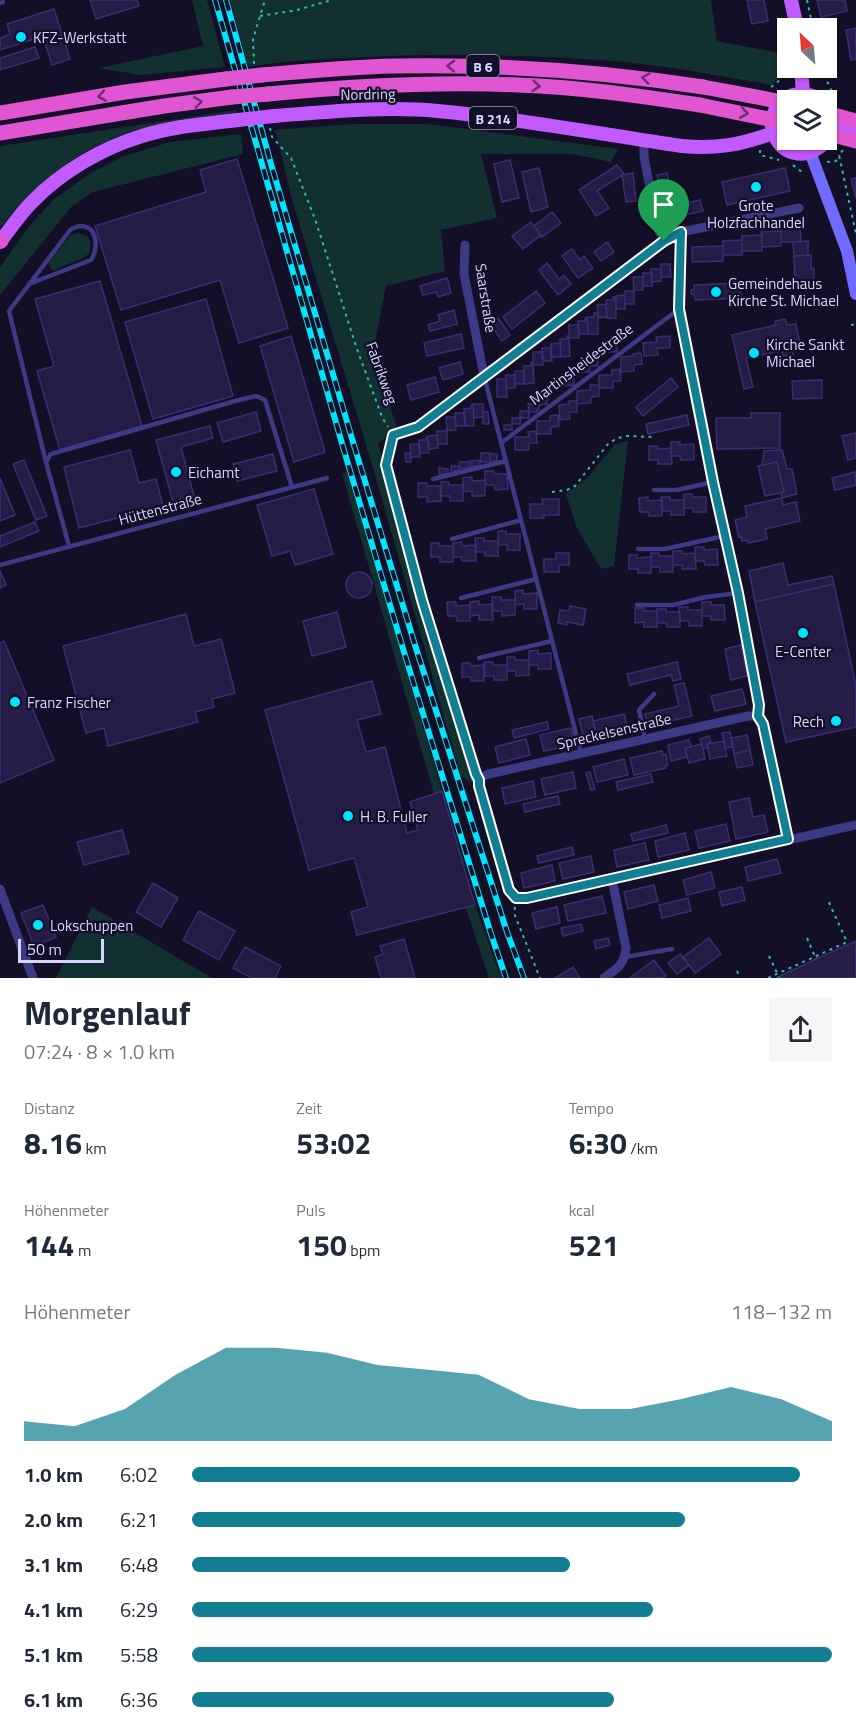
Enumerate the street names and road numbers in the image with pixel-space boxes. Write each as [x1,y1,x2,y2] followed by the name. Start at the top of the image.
[466,55,500,77] road number: B 6
[340,82,396,106] street label: Nordring
[469,107,517,129] road number: B 214
[469,262,503,334] street label: Saarstraße
[524,317,638,411] street label: Martinsheidestraße
[360,338,404,408] street label: Fabrikweg
[116,487,204,531] street label: Hüttenstraße
[554,707,674,755] street label: Spreckelsenstraße

